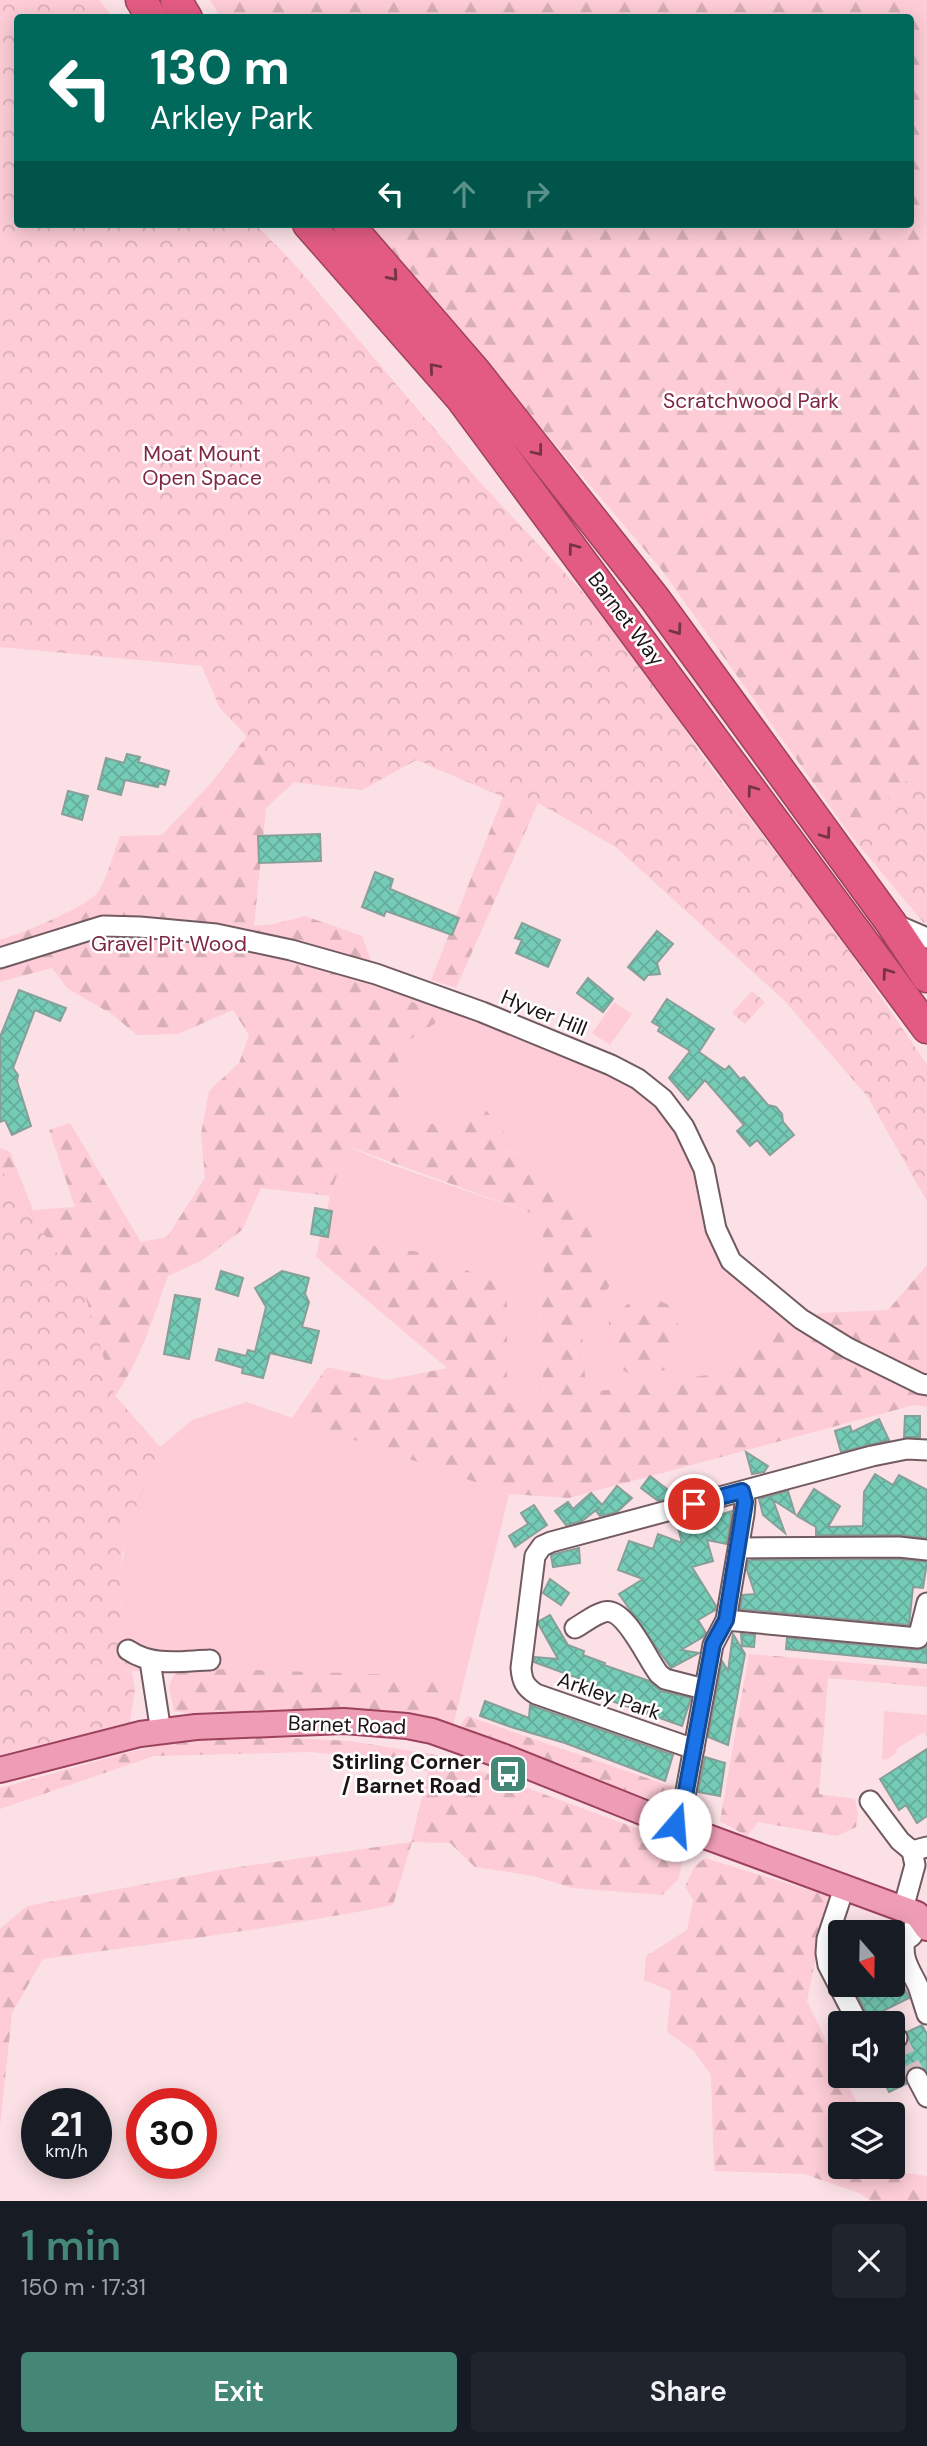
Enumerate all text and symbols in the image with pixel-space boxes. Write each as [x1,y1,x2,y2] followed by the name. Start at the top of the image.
[150,35,290,99] text: 130 m
[35,42,126,133] icon: left
[150,97,313,139] text: Arkley Park
[372,175,410,213] icon: left
[445,175,483,213] icon: ahead
[518,175,556,213] icon: right
[384,267,397,280] one-way arrow
[430,363,442,376] one-way arrow
[663,387,839,415] park label: Scratchwood Park
[142,440,262,492] park label: Moat Mount Open Space
[529,443,542,455] one-way arrow
[568,543,581,556] one-way arrow
[581,566,671,672] street label: Barnet Way
[669,622,682,635] one-way arrow
[747,785,760,798] one-way arrow
[818,826,830,839] one-way arrow
[91,930,247,958] park label: Gravel Pit Wood
[882,968,895,981] one-way arrow
[497,983,591,1043] street label: Hyver Hill
[664,1474,724,1534] pin
[675,1485,713,1523] icon: arrive
[554,1665,665,1727] street label: Arkley Park
[287,1709,407,1741] street label: Barnet Road
[332,1748,481,1800] place label: Stirling Corner / Barnet Road
[487,1753,529,1795] bus stop icon: Stirling Corner / Barnet Road
[638,1788,712,1862] position arrow
[828,1920,905,1997] north arrow
[828,1920,905,2179] map controls
[828,2011,905,2088] button: sound
[126,2088,217,2179] speed limit sign: 30
[50,2101,83,2147] text: 21
[828,2102,905,2179] button: layers
[45,2139,88,2163] text: km/h
[21,2218,121,2273] text: 1 min
[832,2224,906,2298] button: close
[21,2272,146,2302] text: 150 m · 17:31
[21,2352,457,2432] button: Exit
[471,2352,906,2432] button: Share

